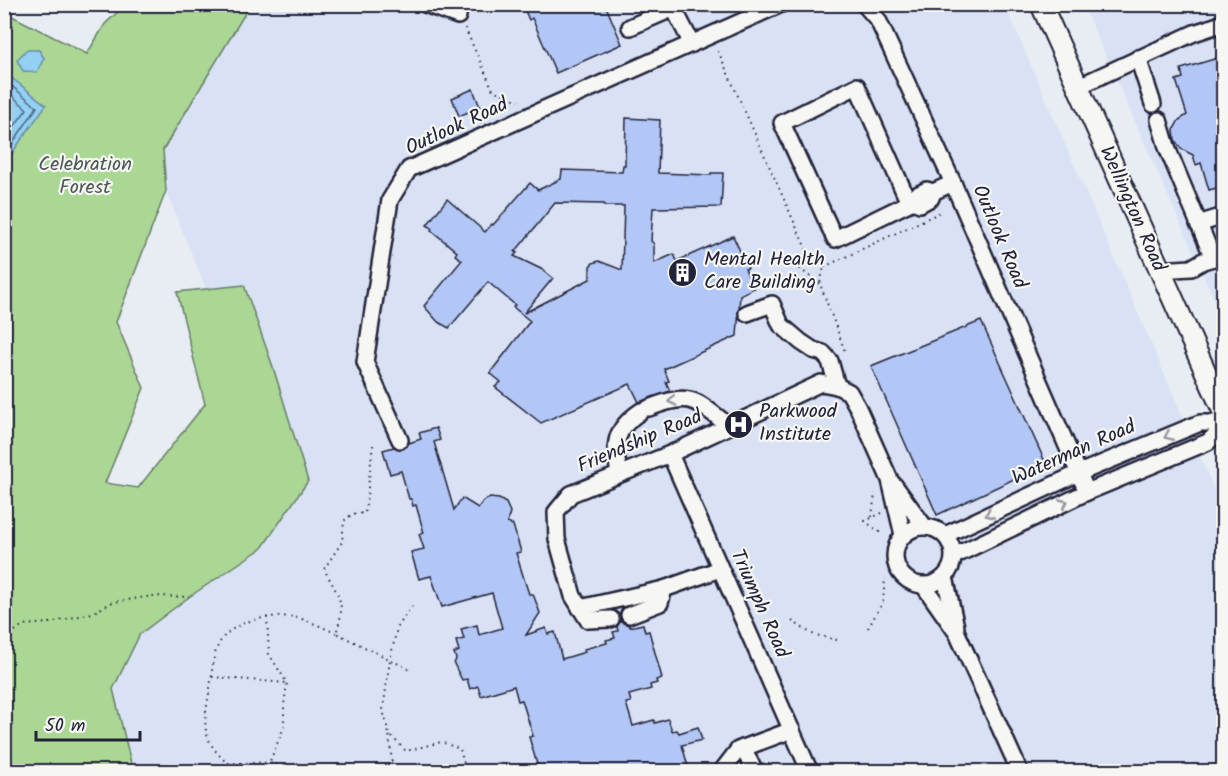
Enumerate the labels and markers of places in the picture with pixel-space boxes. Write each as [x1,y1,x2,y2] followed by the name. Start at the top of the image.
[704,244,825,299] place label: Mental Health Care Building
[667,256,699,288] building icon: Mental Health Care Building
[759,396,838,451] place label: Parkwood Institute
[722,408,754,440] hospital icon: Parkwood Institute

